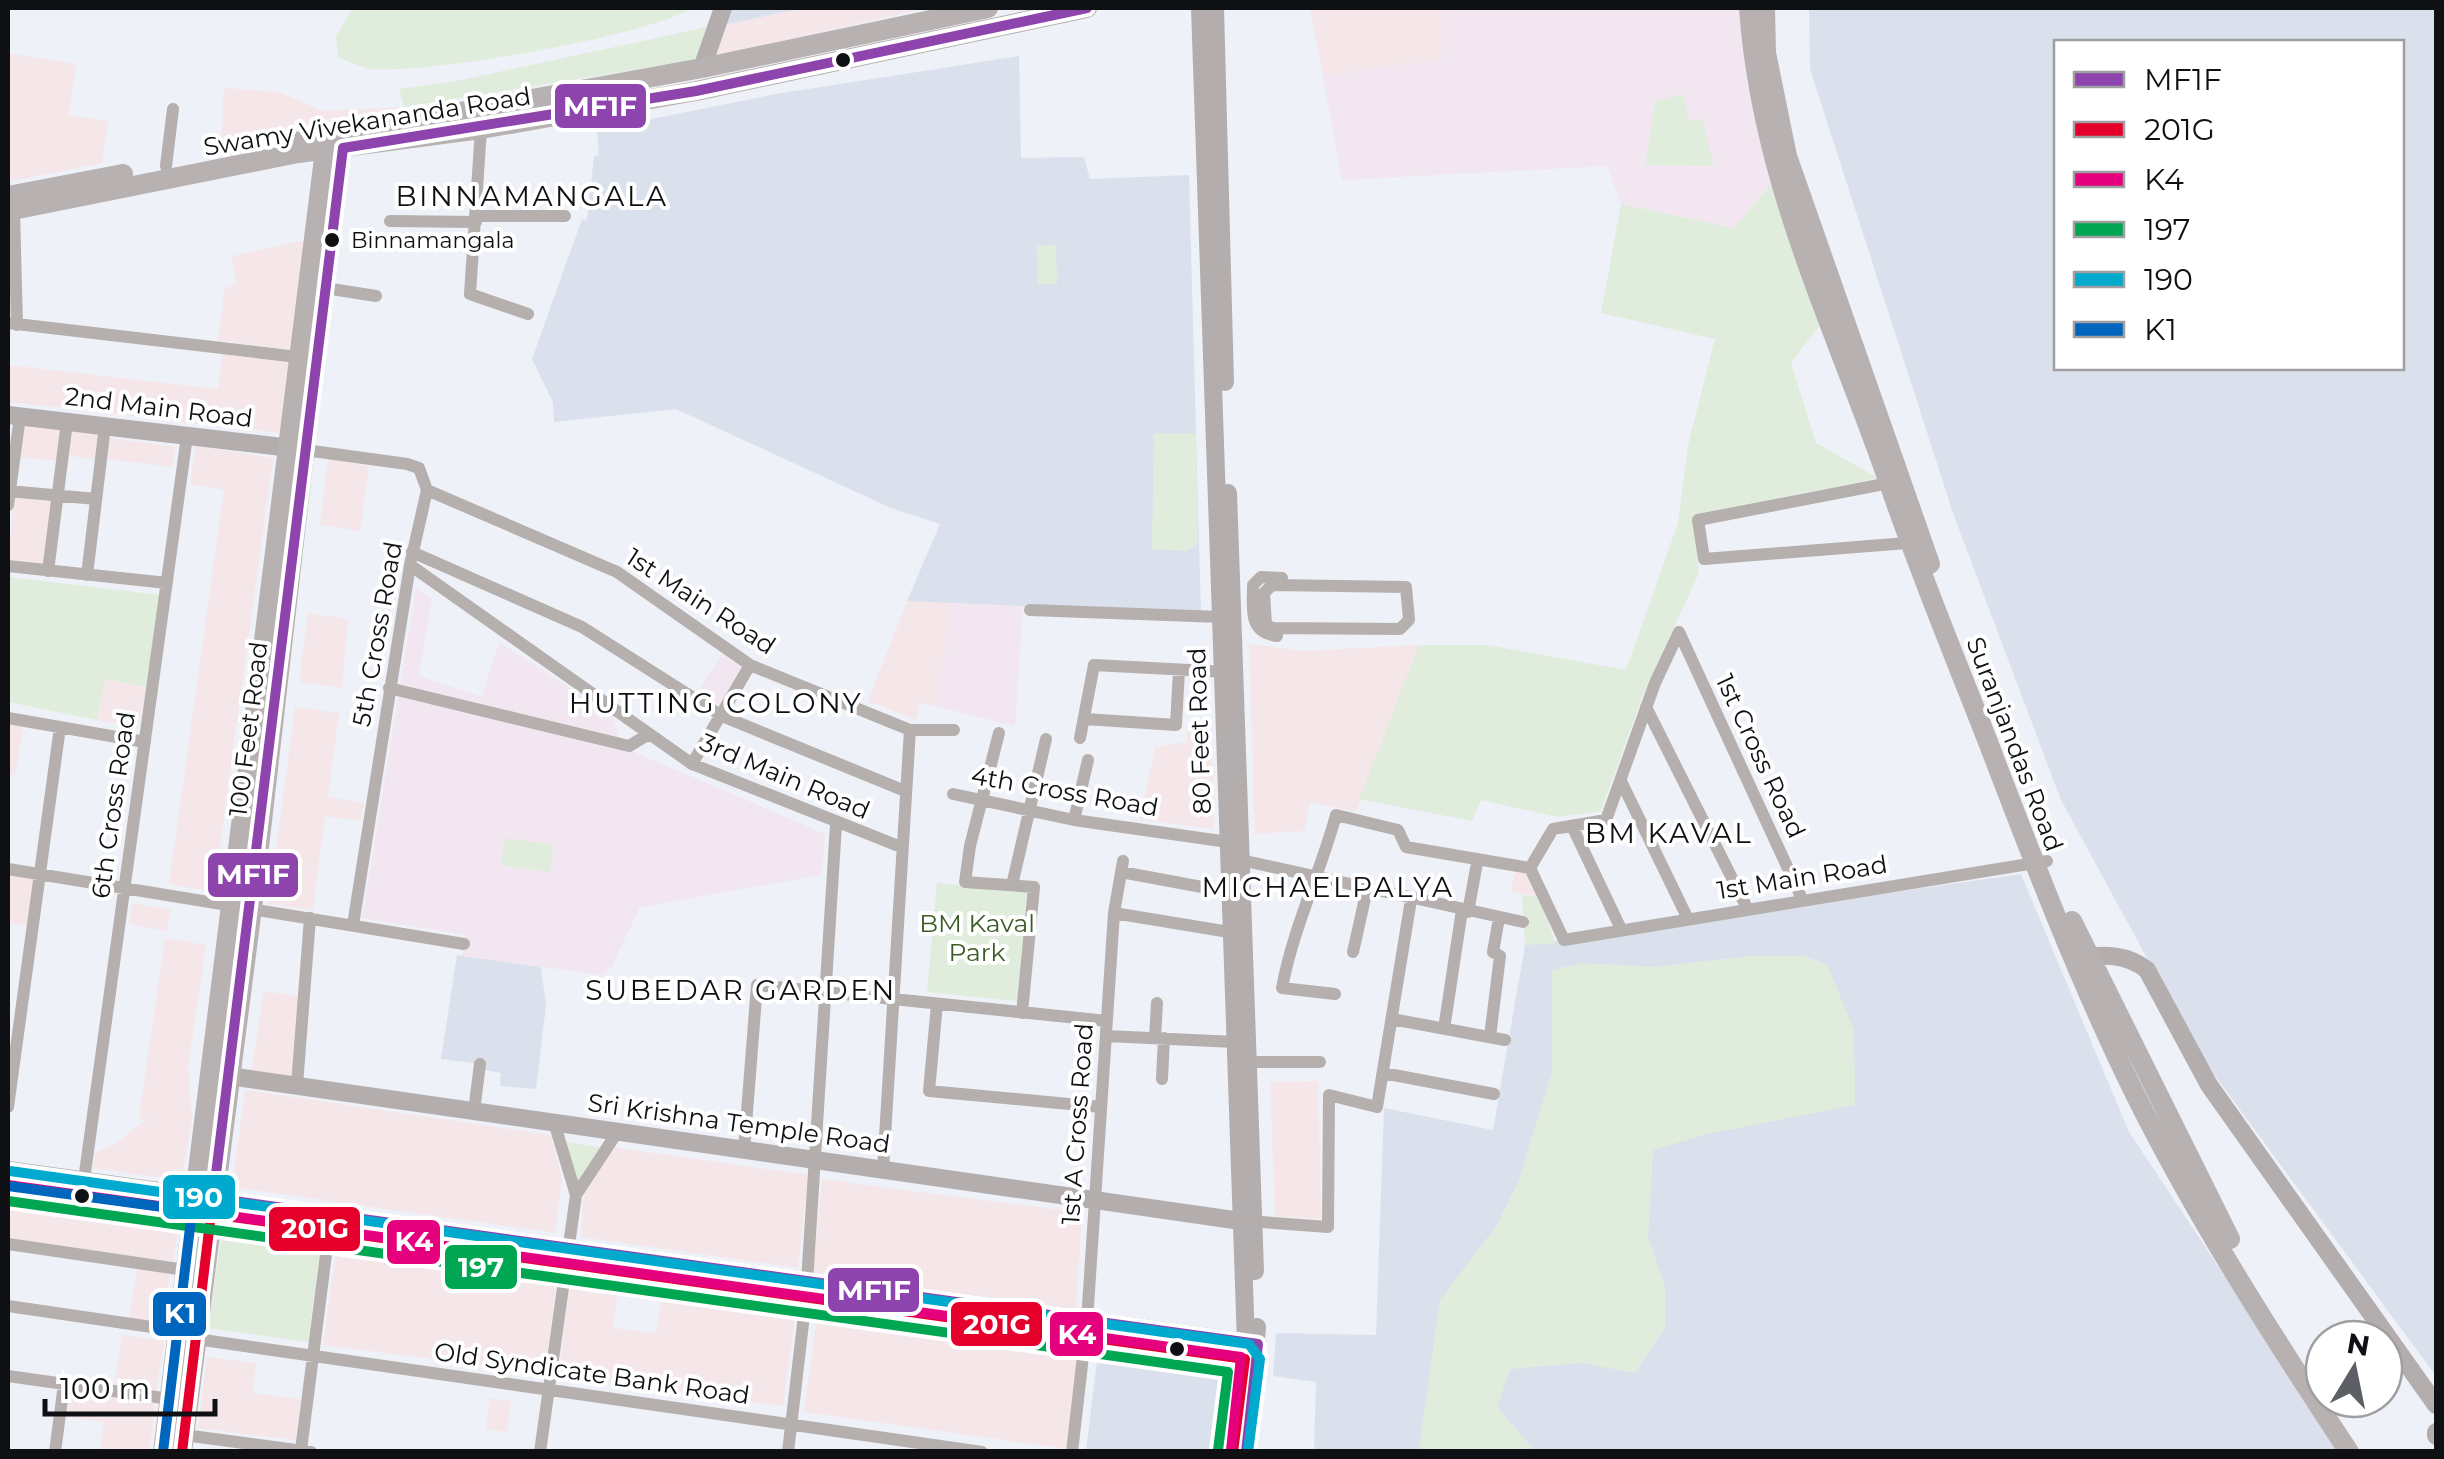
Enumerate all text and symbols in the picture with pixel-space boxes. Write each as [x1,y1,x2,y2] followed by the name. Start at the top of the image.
[2054,40,2404,370] legend
[833,50,853,70] unlabelled marker
[2144,61,2222,98] text: MF1F
[201,80,533,162] street label: Swamy Vivekananda Road
[553,82,648,130] line badge: MF1F
[563,89,637,123] text: MF1F
[2144,111,2215,148] text: 201G
[2144,161,2184,198] text: K4
[395,179,669,213] district label: BINNAMANGALA
[2144,211,2191,248] text: 197
[351,227,514,254] place label: Binnamangala
[322,230,342,250] marker: Binnamangala
[2144,261,2193,298] text: 190
[2144,311,2177,348] text: K1
[63,381,255,433] street label: 2nd Main Road
[346,539,408,729] street label: 5th Cross Road
[621,542,781,660] street label: 1st Main Road
[1960,633,2070,855] street label: Suranjandas Road
[222,640,274,818] street label: 100 Feet Road
[1181,647,1217,815] street label: 80 Feet Road
[1710,669,1812,843] street label: 1st Cross Road
[569,686,863,720] district label: HUTTING COLONY
[85,710,141,900] street label: 6th Cross Road
[696,727,874,825] street label: 3rd Main Road
[969,760,1161,822] street label: 4th Cross Road
[1585,816,1753,850] district label: BM KAVAL
[1715,849,1889,905] street label: 1st Main Road
[206,851,300,899] line badge: MF1F
[216,857,290,891] text: MF1F
[1201,870,1455,904] district label: MICHAELPALYA
[919,908,1035,967] park label: BM Kaval Park
[585,973,897,1007] district label: SUBEDAR GARDEN
[1055,1022,1099,1226] street label: 1st A Cross Road
[586,1087,892,1159] street label: Sri Krishna Temple Road
[161,1173,237,1221] line badge: 190
[175,1180,223,1214] text: 190
[72,1186,92,1206] unlabelled marker
[267,1205,362,1253] line badge: 201G
[281,1211,349,1245] text: 201G
[385,1218,442,1266] line badge: K4
[395,1224,434,1258] text: K4
[443,1243,519,1291] line badge: 197
[458,1250,504,1284] text: 197
[826,1266,921,1314] line badge: MF1F
[837,1273,911,1307] text: MF1F
[151,1290,208,1338] line badge: K1
[164,1296,196,1330] text: K1
[949,1300,1044,1348] line badge: 201G
[963,1307,1031,1341] text: 201G
[1048,1310,1105,1358] line badge: K4
[1058,1317,1097,1351] text: K4
[2304,1319,2404,1419] north arrow
[2344,1326,2372,1363] text: N
[432,1336,752,1410] street label: Old Syndicate Bank Road
[1167,1339,1187,1359] unlabelled marker
[45,1354,215,1416] scale bar
[60,1370,150,1407] text: 100 m

